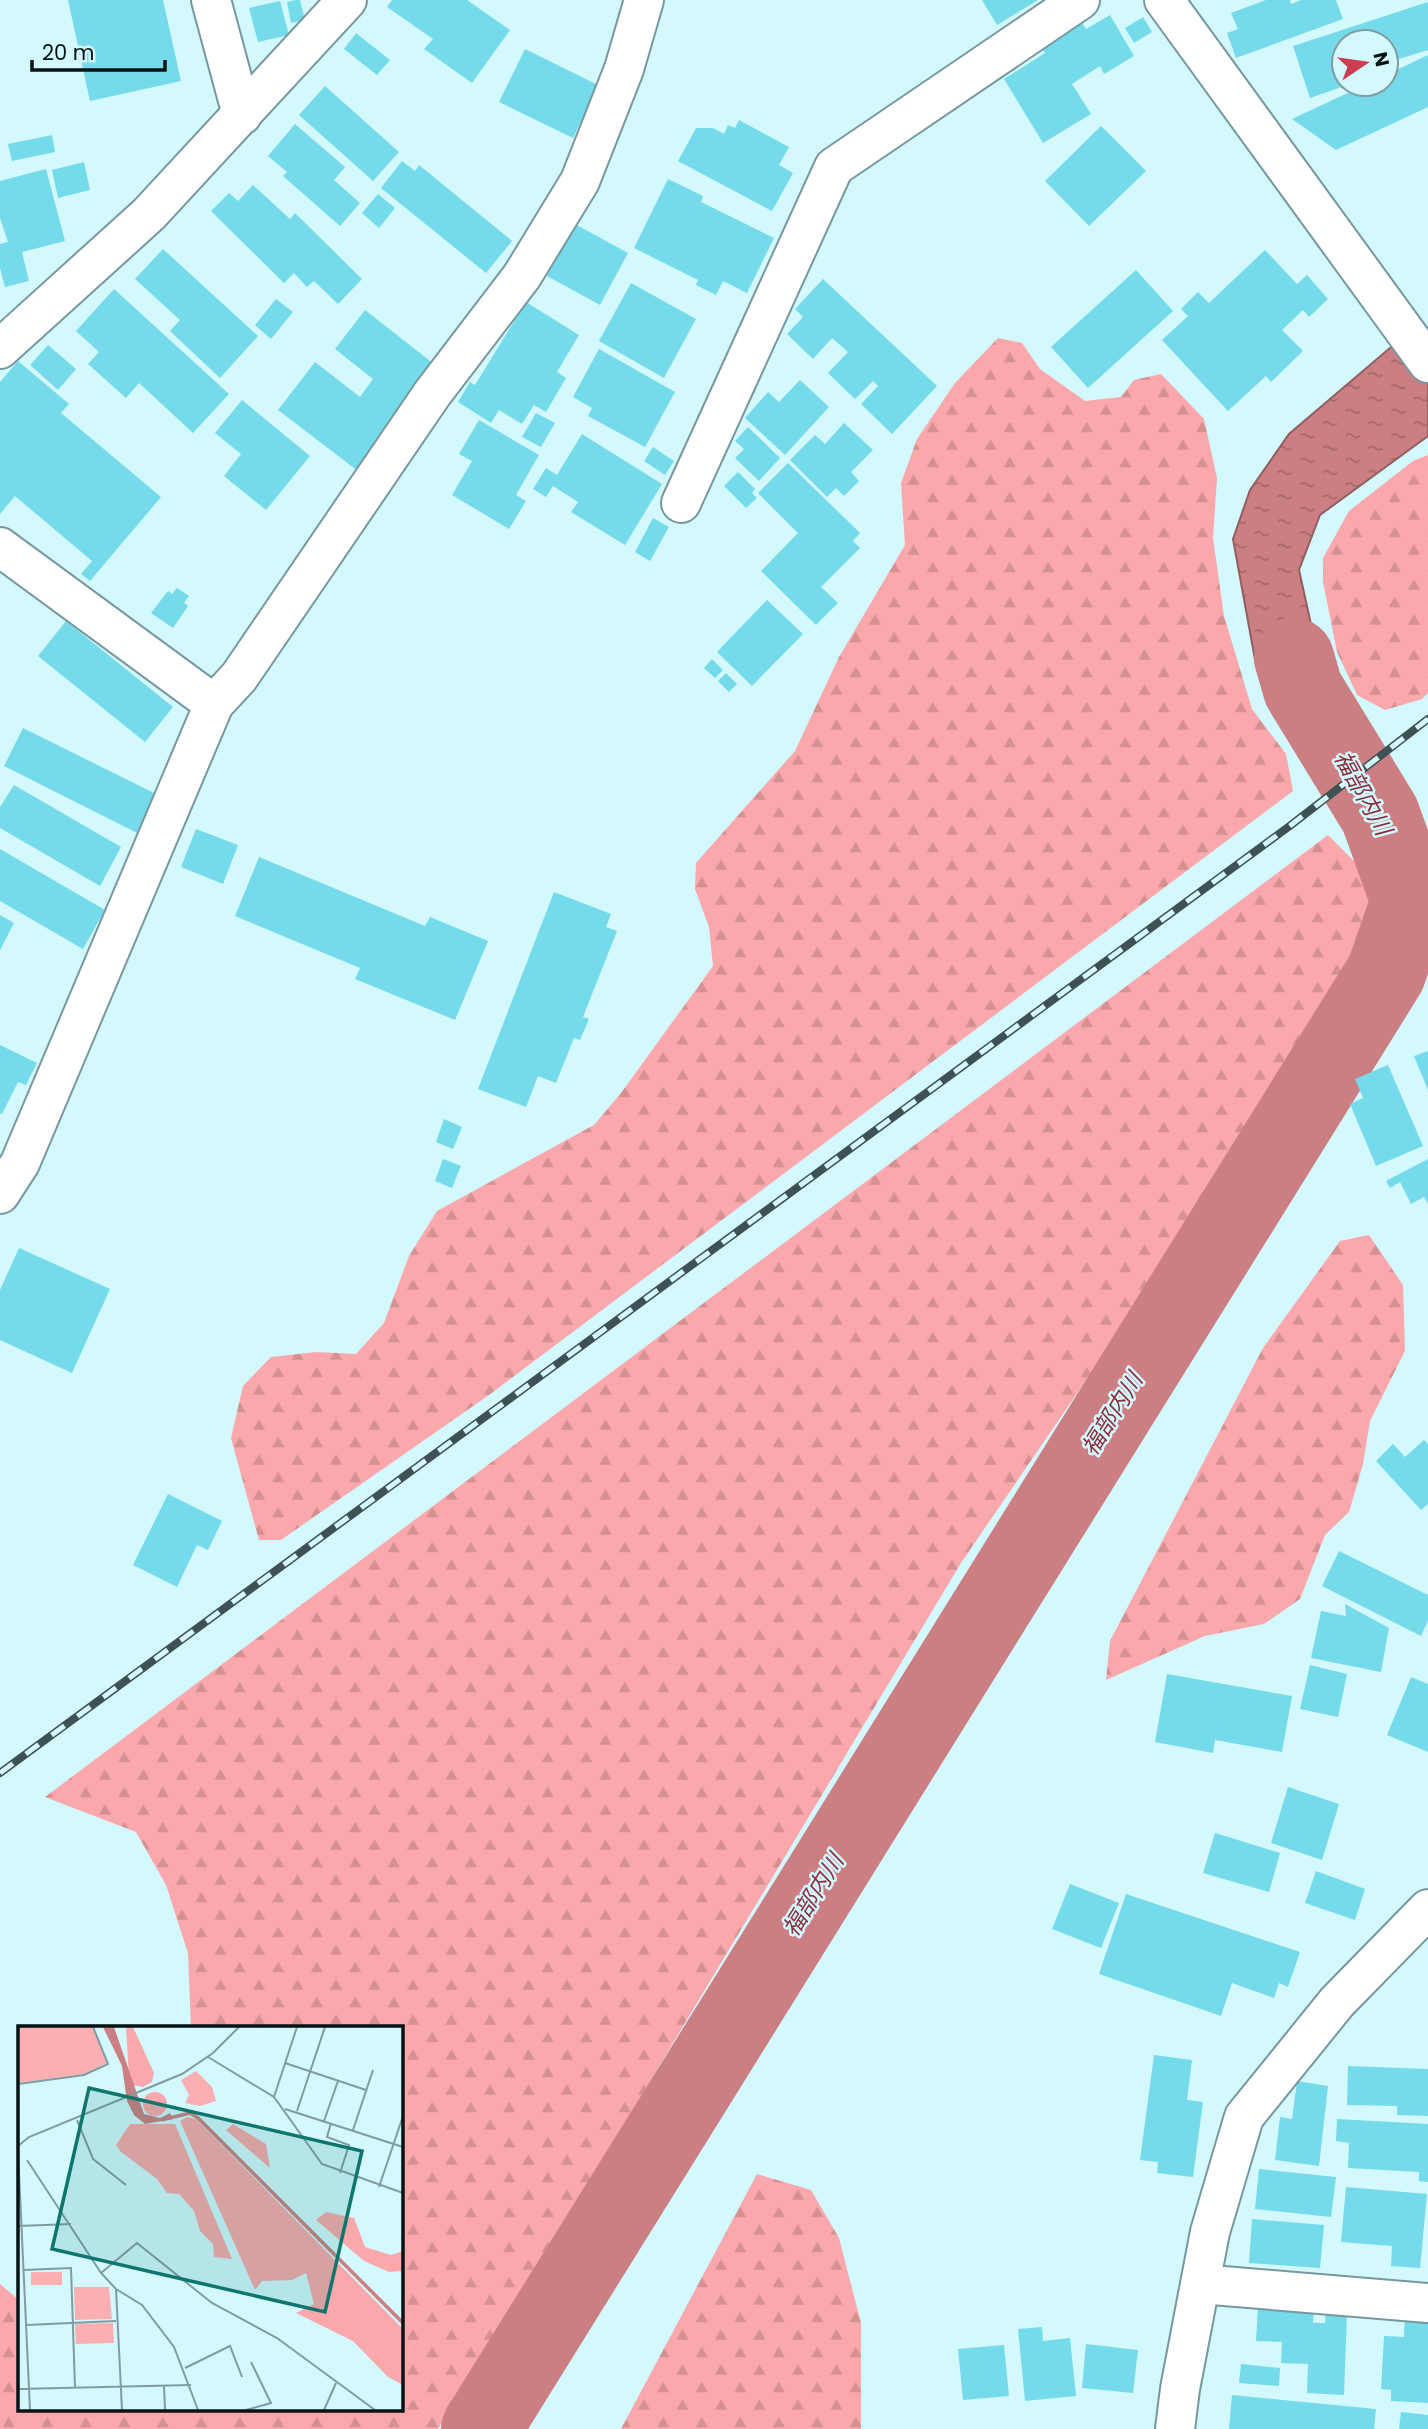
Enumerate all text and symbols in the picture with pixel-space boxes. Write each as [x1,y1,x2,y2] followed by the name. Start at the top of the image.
[32,28,164,72] scale bar
[1330,28,1400,98] north arrow
[42,38,95,67] text: 20 m
[1366,49,1396,69] text: N
[1327,745,1401,844] water label: 福部内川
[1074,1364,1152,1461] water label: 福部内川
[775,1845,853,1942] water label: 福部内川
[18,2026,402,2412] inset map

